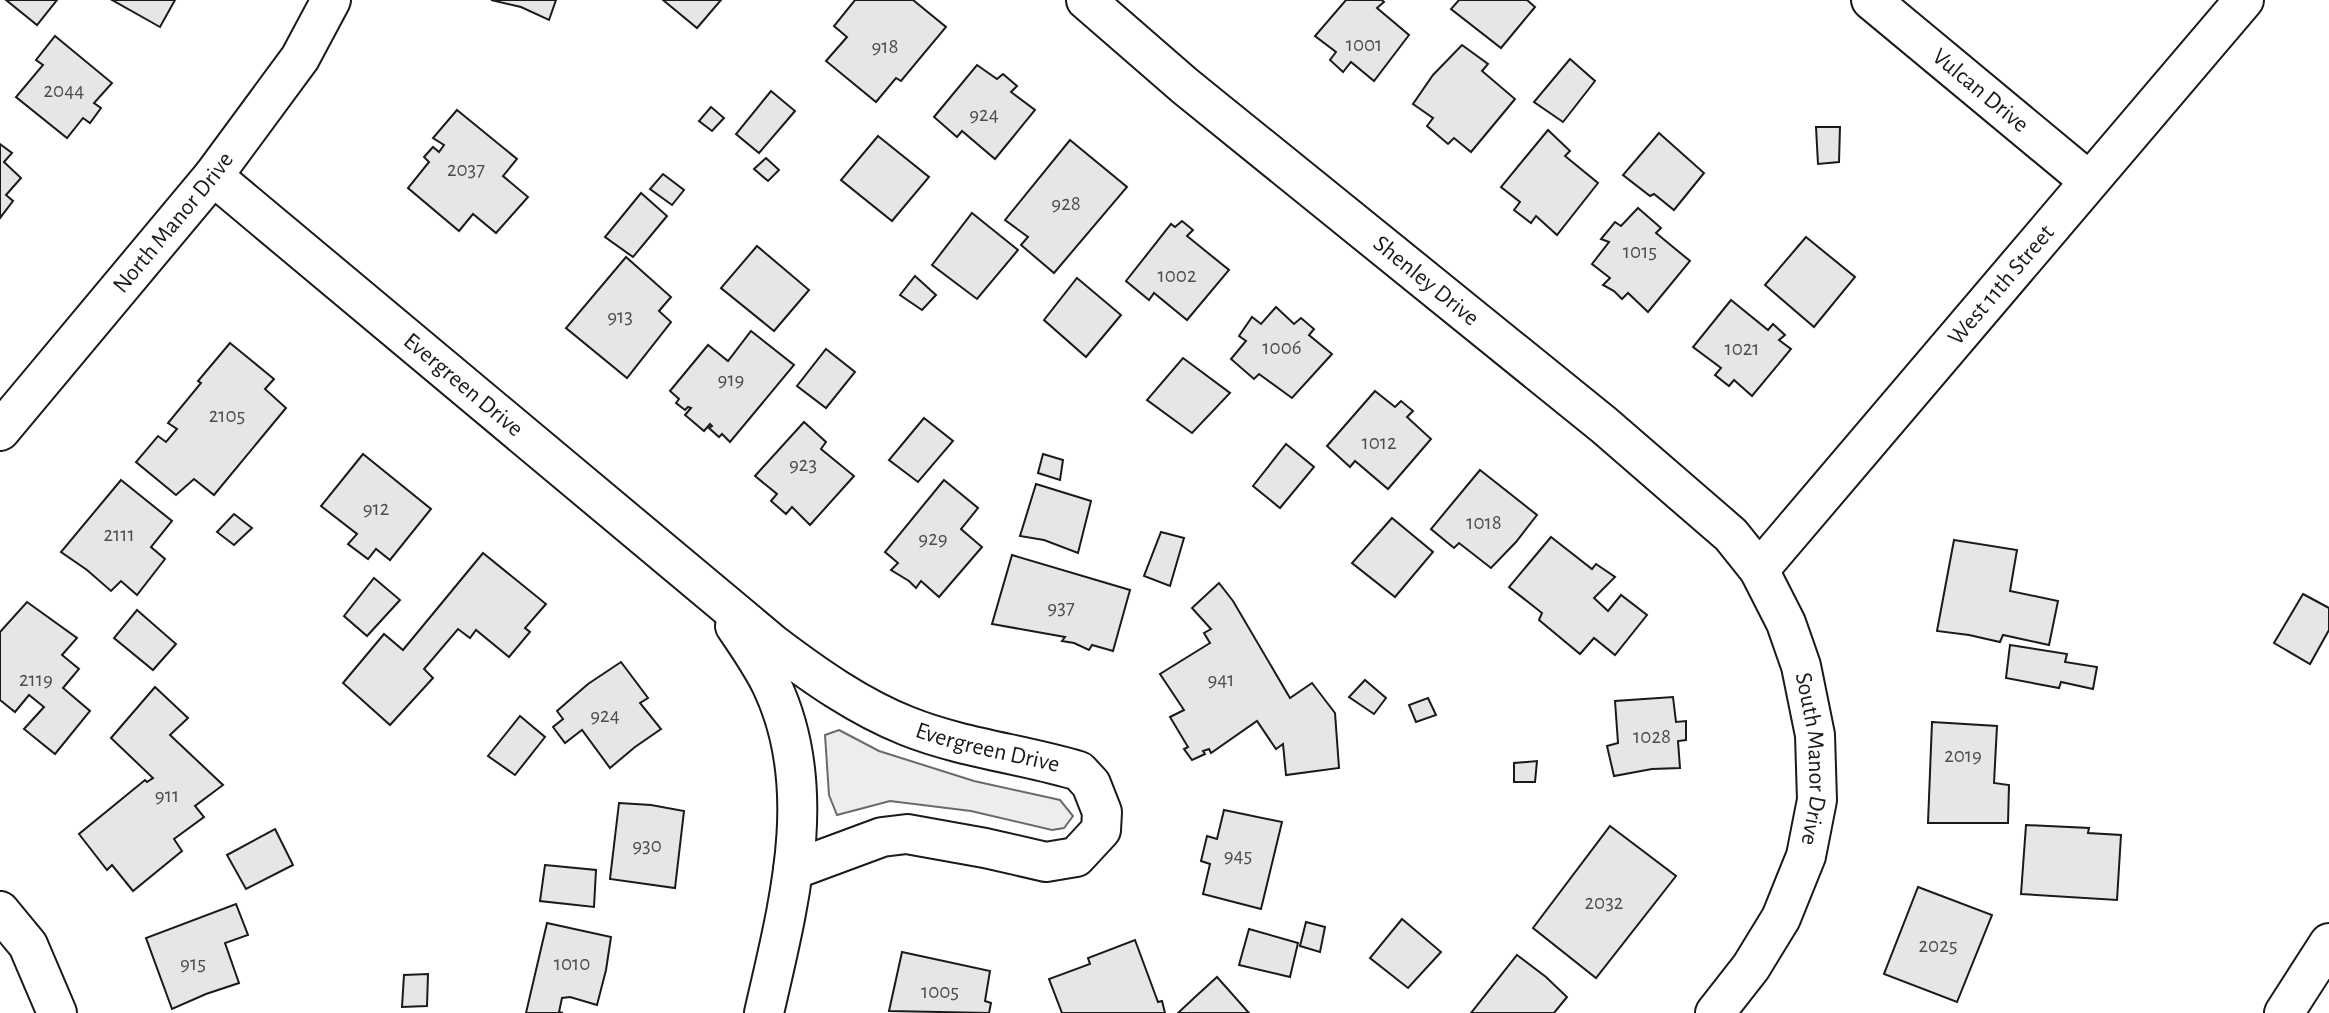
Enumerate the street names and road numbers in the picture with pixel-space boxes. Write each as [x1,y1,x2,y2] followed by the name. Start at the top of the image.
[1928,44,2033,137] street label: Vulcan Drive
[109,148,238,298] street label: North Manor Drive
[1944,220,2059,350] street label: West 11th Street
[1368,231,1483,331] street label: Shenley Drive
[399,329,527,442] street label: Evergreen Drive
[1791,670,1830,847] street label: South Manor Drive
[912,718,1062,777] street label: Evergreen Drive

